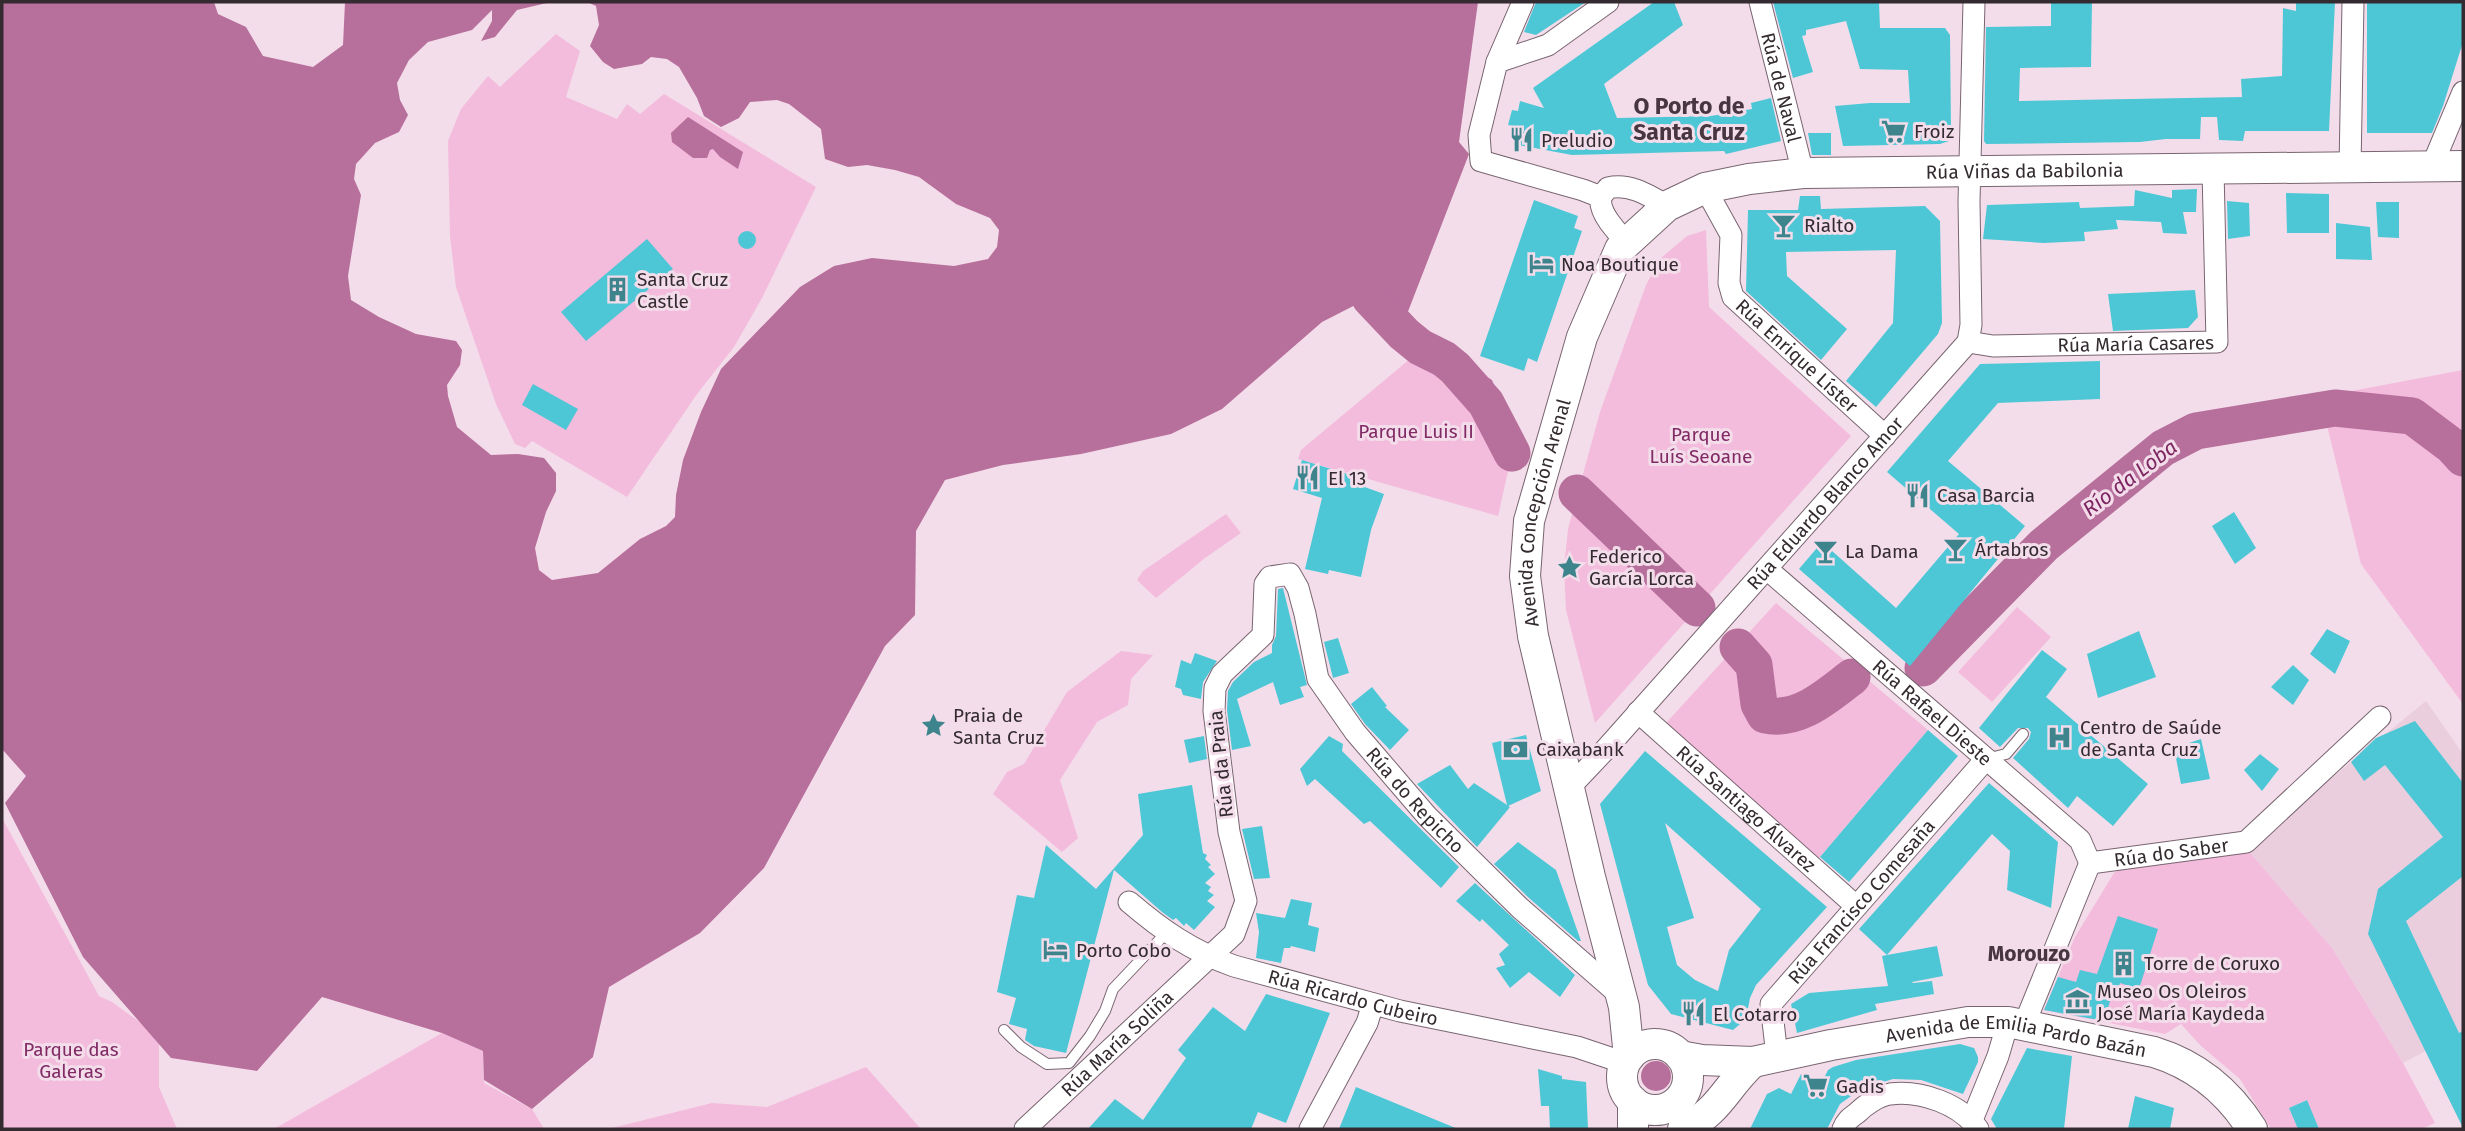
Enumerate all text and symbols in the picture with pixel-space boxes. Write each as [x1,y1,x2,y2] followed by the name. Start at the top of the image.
[1757,30,1806,145] street label: Rúa de Naval
[1633,92,1745,146] district label: O Porto de Santa Cruz
[1880,117,1908,145] supermarket icon: Froiz
[1914,120,1954,143] place label: Froiz
[1507,126,1535,154] restaurant icon: Preludio
[1541,129,1613,152] place label: Preludio
[1926,158,2124,183] street label: Rúa Viñas da Babilonia
[1770,211,1798,239] bar icon: Rialto
[1804,214,1854,237] place label: Rialto
[1527,250,1555,278] hotel icon: Noa Boutique
[1561,253,1679,276] place label: Noa Boutique
[637,268,728,313] place label: Santa Cruz Castle
[603,276,631,304] building icon: Santa Cruz Castle
[1731,294,1863,418] street label: Rúa Enrique Líster
[2057,331,2214,356] street label: Rúa María Casares
[1513,396,1575,629] street label: Avenida Concepción Arenal
[1742,411,1908,594] street label: Rúa Eduardo Blanco Amor
[1358,420,1474,443] park label: Parque Luis II
[1650,423,1752,468] park label: Parque Luís Seoane
[2078,434,2182,522] water label: Río da Loba
[1294,464,1322,492] restaurant icon: El 13
[1328,467,1366,490] place label: El 13
[1903,481,1931,509] restaurant icon: Casa Barcia
[1937,484,2035,507] place label: Casa Barcia
[1941,535,1969,563] bar icon: Ártabros
[1811,537,1839,565] bar icon: La Dama
[1975,538,2048,561] place label: Ártabros
[1845,540,1919,563] place label: La Dama
[1589,545,1694,590] place label: Federico García Lorca
[1555,553,1583,581] place icon: Federico García Lorca
[1868,654,1997,770] street label: Rúa Rafael Dieste
[953,704,1044,749] place label: Praia de Santa Cruz
[1204,709,1238,819] street label: Rúa da Praia
[919,712,947,740] place icon: Praia de Santa Cruz
[2080,716,2222,761] place label: Centro de Saúde de Santa Cruz
[2046,724,2074,752] hospital icon: Centro de Saúde de Santa Cruz
[1502,735,1530,763] bank icon: Caixabank
[1536,738,1624,761] place label: Caixabank
[1672,740,1821,876] street label: Rúa Santiago Álvarez
[1362,742,1469,858] street label: Rúa do Repicho
[1783,814,1940,988] street label: Rúa Francisco Comesaña
[2113,833,2231,871] street label: Rúa do Saber
[1042,936,1070,964] hotel icon: Porto Cobo
[1076,939,1171,962] place label: Porto Cobo
[1988,941,2070,967] district label: Morouzo
[2110,949,2138,977] building icon: Torre de Coruxo
[2144,952,2280,975] place label: Torre de Coruxo
[1266,964,1440,1030] street label: Rúa Ricardo Cubeiro
[2097,980,2265,1025] place label: Museo Os Oleiros José María Kaydeda
[1056,985,1178,1101] street label: Rúa María Soliña
[2063,988,2091,1016] museum icon: Museo Os Oleiros José María Kaydeda
[1679,1000,1707,1028] restaurant icon: El Cotarro
[1713,1003,1797,1026] place label: El Cotarro
[1884,1010,2149,1062] street label: Avenida de Emilia Pardo Bazán
[23,1038,119,1083] park label: Parque das Galeras
[1802,1072,1830,1100] supermarket icon: Gadis
[1836,1075,1884,1098] place label: Gadis

